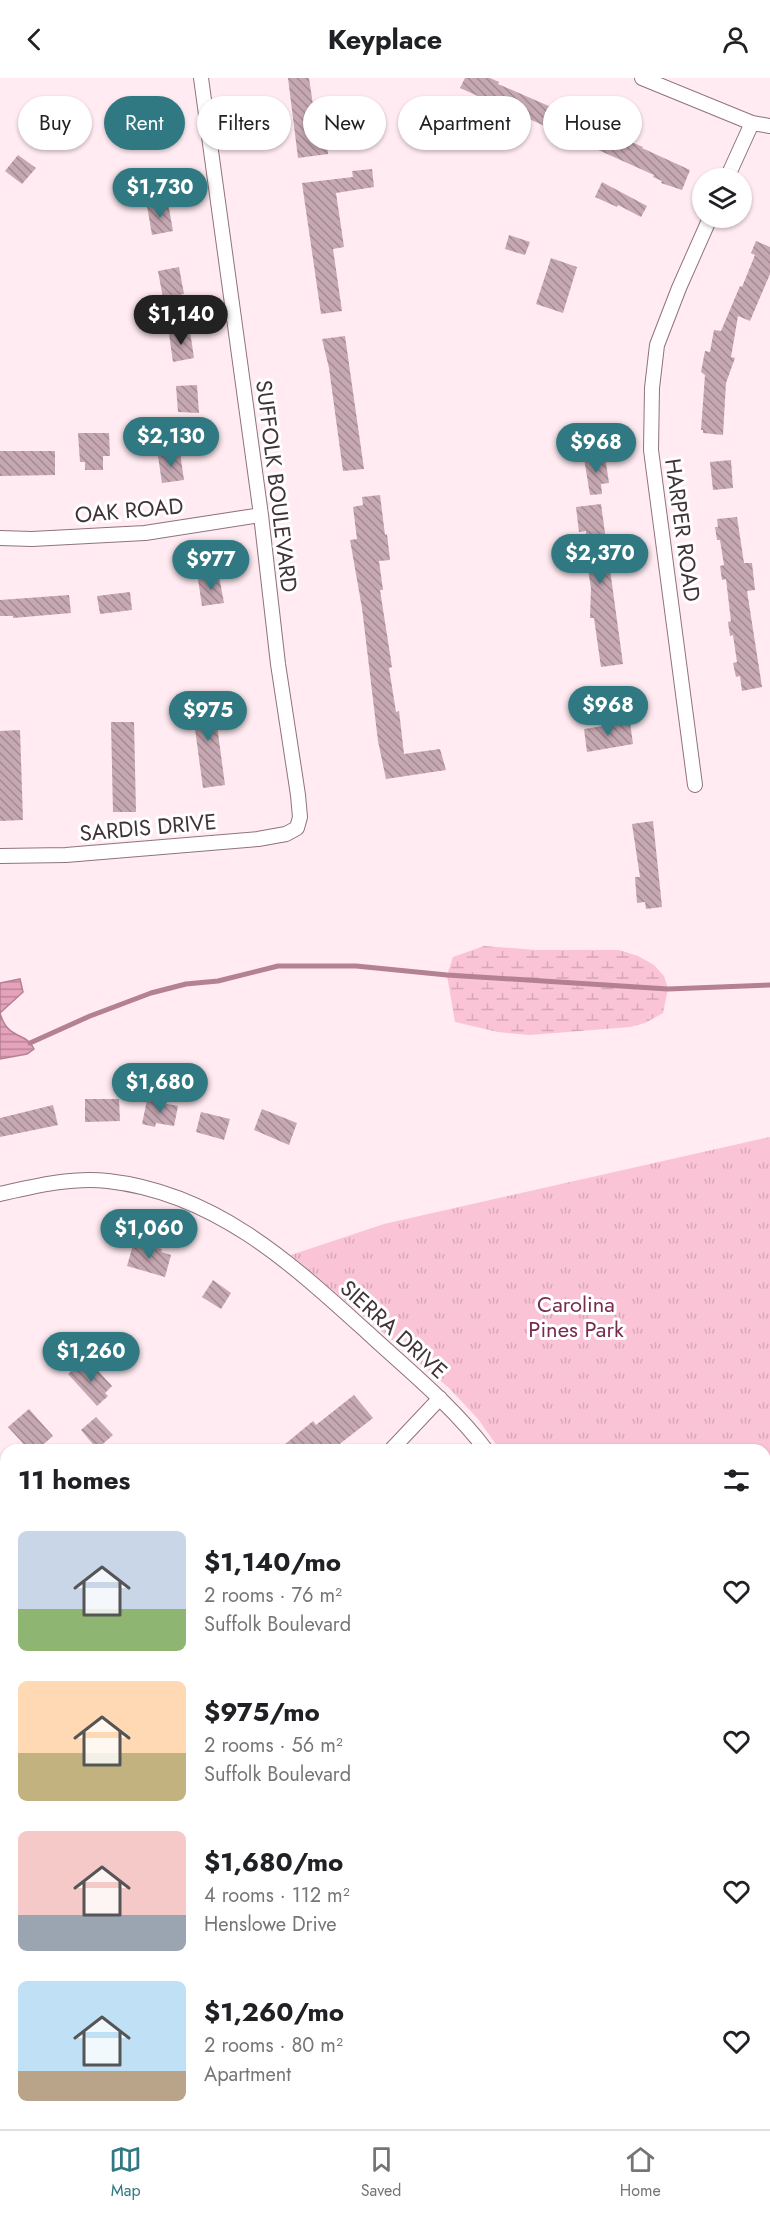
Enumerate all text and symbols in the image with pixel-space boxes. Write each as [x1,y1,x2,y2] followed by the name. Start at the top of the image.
[328,20,442,59] text: Keyplace
[18,23,51,56] icon: back
[719,23,752,56] icon: person
[18,96,92,150] chip: Buy
[104,96,185,150] chip: Rent
[197,96,291,150] chip: Filters
[303,96,386,150] chip: New
[398,96,531,150] chip: Apartment
[543,96,642,150] chip: House
[111,168,209,219] pin: $1,730
[692,168,752,228] map controls
[692,168,752,228] button: layers
[127,173,193,202] text: $1,730
[132,295,230,346] pin: $1,140
[148,300,214,329] text: $1,140
[248,378,306,594] street label: SUFFOLK BOULEVARD
[122,417,220,468] pin: $2,130
[137,422,205,451] text: $2,130
[560,423,632,474] pin: $968
[570,428,622,457] text: $968
[657,456,709,604] street label: HARPER ROAD
[73,489,185,531] street label: OAK ROAD
[551,534,649,585] pin: $2,370
[565,539,635,568] text: $2,370
[175,540,247,591] pin: $977
[186,545,236,574] text: $977
[572,686,644,737] pin: $968
[172,691,244,742] pin: $975
[582,691,634,720] text: $968
[183,696,233,725] text: $975
[78,805,218,849] street label: SARDIS DRIVE
[111,1063,209,1114] pin: $1,680
[126,1068,194,1097] text: $1,680
[100,1209,198,1260] pin: $1,060
[115,1214,183,1243] text: $1,060
[333,1272,455,1386] street label: SIERRA DRIVE
[528,1288,624,1345] park label: Carolina Pines Park
[42,1332,140,1383] pin: $1,260
[57,1337,125,1366] text: $1,260
[18,1461,130,1499] text: 11 homes
[720,1464,753,1497] icon: filters
[204,1543,341,1581] text: $1,140/mo
[66,1555,138,1627] icon: home
[720,1575,753,1608] icon: heart
[204,1581,342,1610] text: 2 rooms · 76 m²
[204,1610,351,1639] text: Suffolk Boulevard
[204,1693,320,1731] text: $975/mo
[66,1705,138,1777] icon: home
[720,1725,753,1758] icon: heart
[204,1731,343,1760] text: 2 rooms · 56 m²
[204,1760,351,1789] text: Suffolk Boulevard
[204,1843,343,1881] text: $1,680/mo
[66,1855,138,1927] icon: home
[720,1875,753,1908] icon: heart
[204,1881,350,1910] text: 4 rooms · 112 m²
[204,1910,336,1939] text: Henslowe Drive
[204,1993,344,2031] text: $1,260/mo
[66,2005,138,2077] icon: home
[720,2025,753,2058] icon: heart
[204,2031,343,2060] text: 2 rooms · 80 m²
[204,2060,291,2089] text: Apartment
[109,2143,142,2202] tab: Map
[361,2143,401,2202] tab: Saved
[620,2143,661,2202] tab: Home

